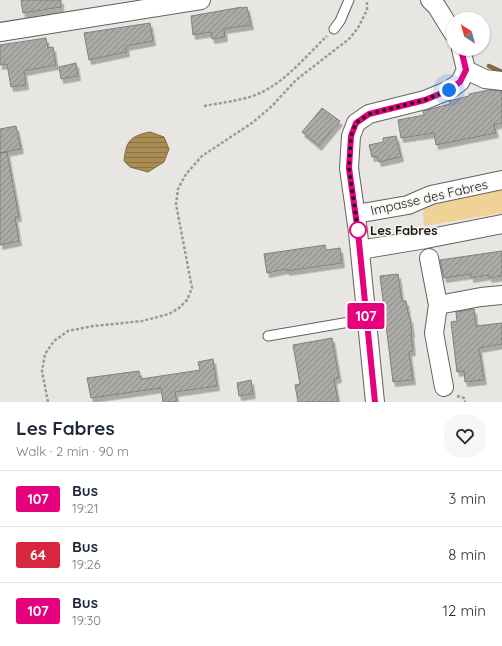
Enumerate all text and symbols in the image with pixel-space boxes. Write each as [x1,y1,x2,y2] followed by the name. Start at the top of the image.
[446,12,490,56] north arrow
[446,12,490,56] map controls
[439,80,459,100] your location
[369,176,489,218] street label: Impasse des Fabres
[349,221,367,239] marker: Les Fabres
[370,222,438,238] place label: Les Fabres
[343,303,389,329] line badge: 107
[355,307,377,325] text: 107
[444,415,486,457] button: heart
[16,416,115,440] text: Les Fabres
[16,443,129,459] text: Walk · 2 min · 90 m
[72,481,98,500] text: Bus
[448,489,486,508] text: 3 min
[27,490,49,508] text: 107
[72,500,99,516] text: 19:21
[72,537,98,556] text: Bus
[448,545,486,564] text: 8 min
[30,546,46,564] text: 64
[72,556,101,572] text: 19:26
[72,593,98,612] text: Bus
[442,601,486,620] text: 12 min
[27,602,49,620] text: 107
[72,612,101,628] text: 19:30

